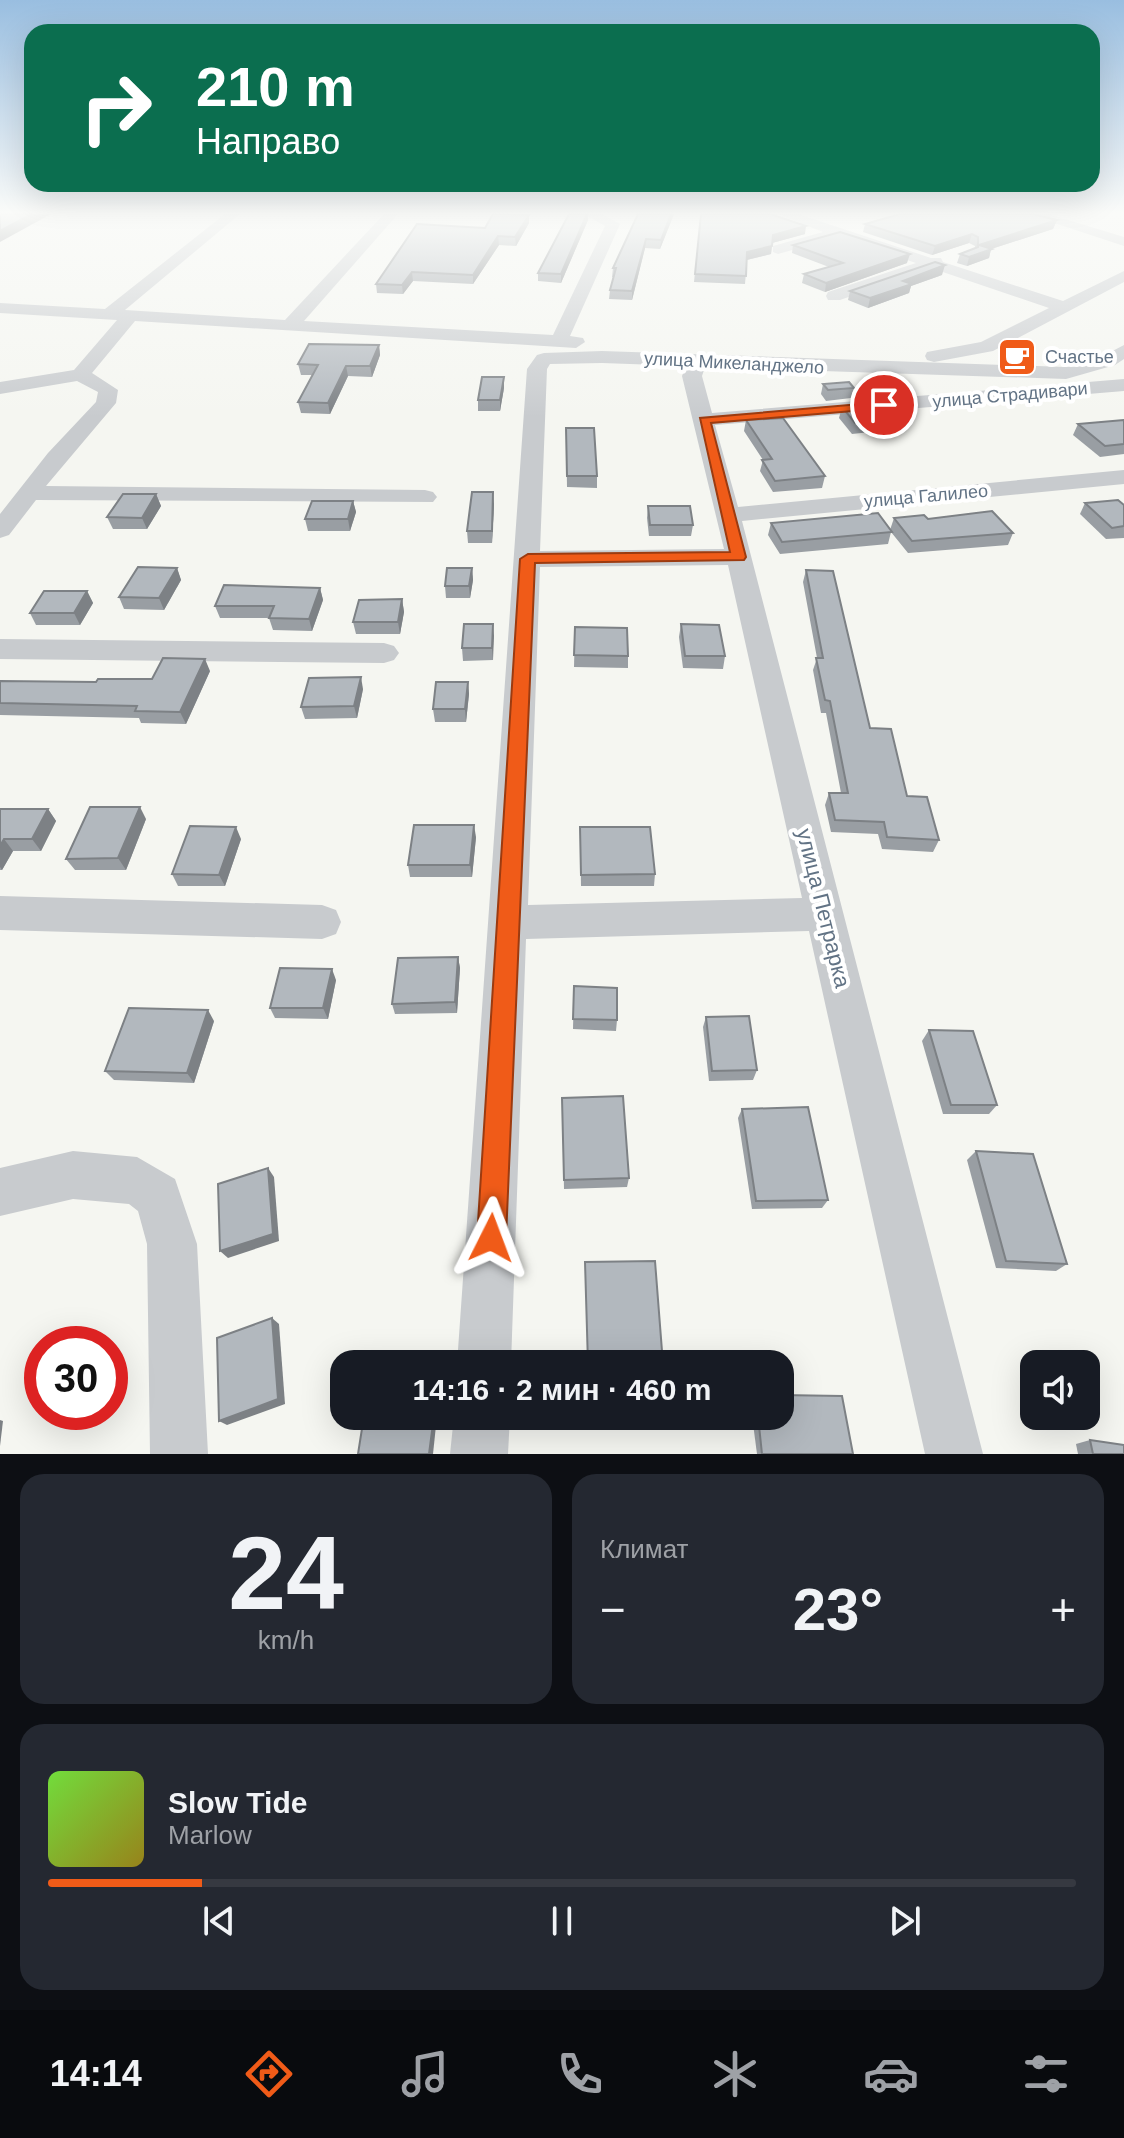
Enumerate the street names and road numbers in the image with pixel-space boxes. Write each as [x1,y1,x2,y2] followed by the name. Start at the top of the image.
[644,348,824,378] street label: улица Микеланджело
[932,378,1088,412] street label: улица Страдивари
[863,481,989,511] street label: улица Галилео
[792,826,856,991] street label: улица Петрарка

